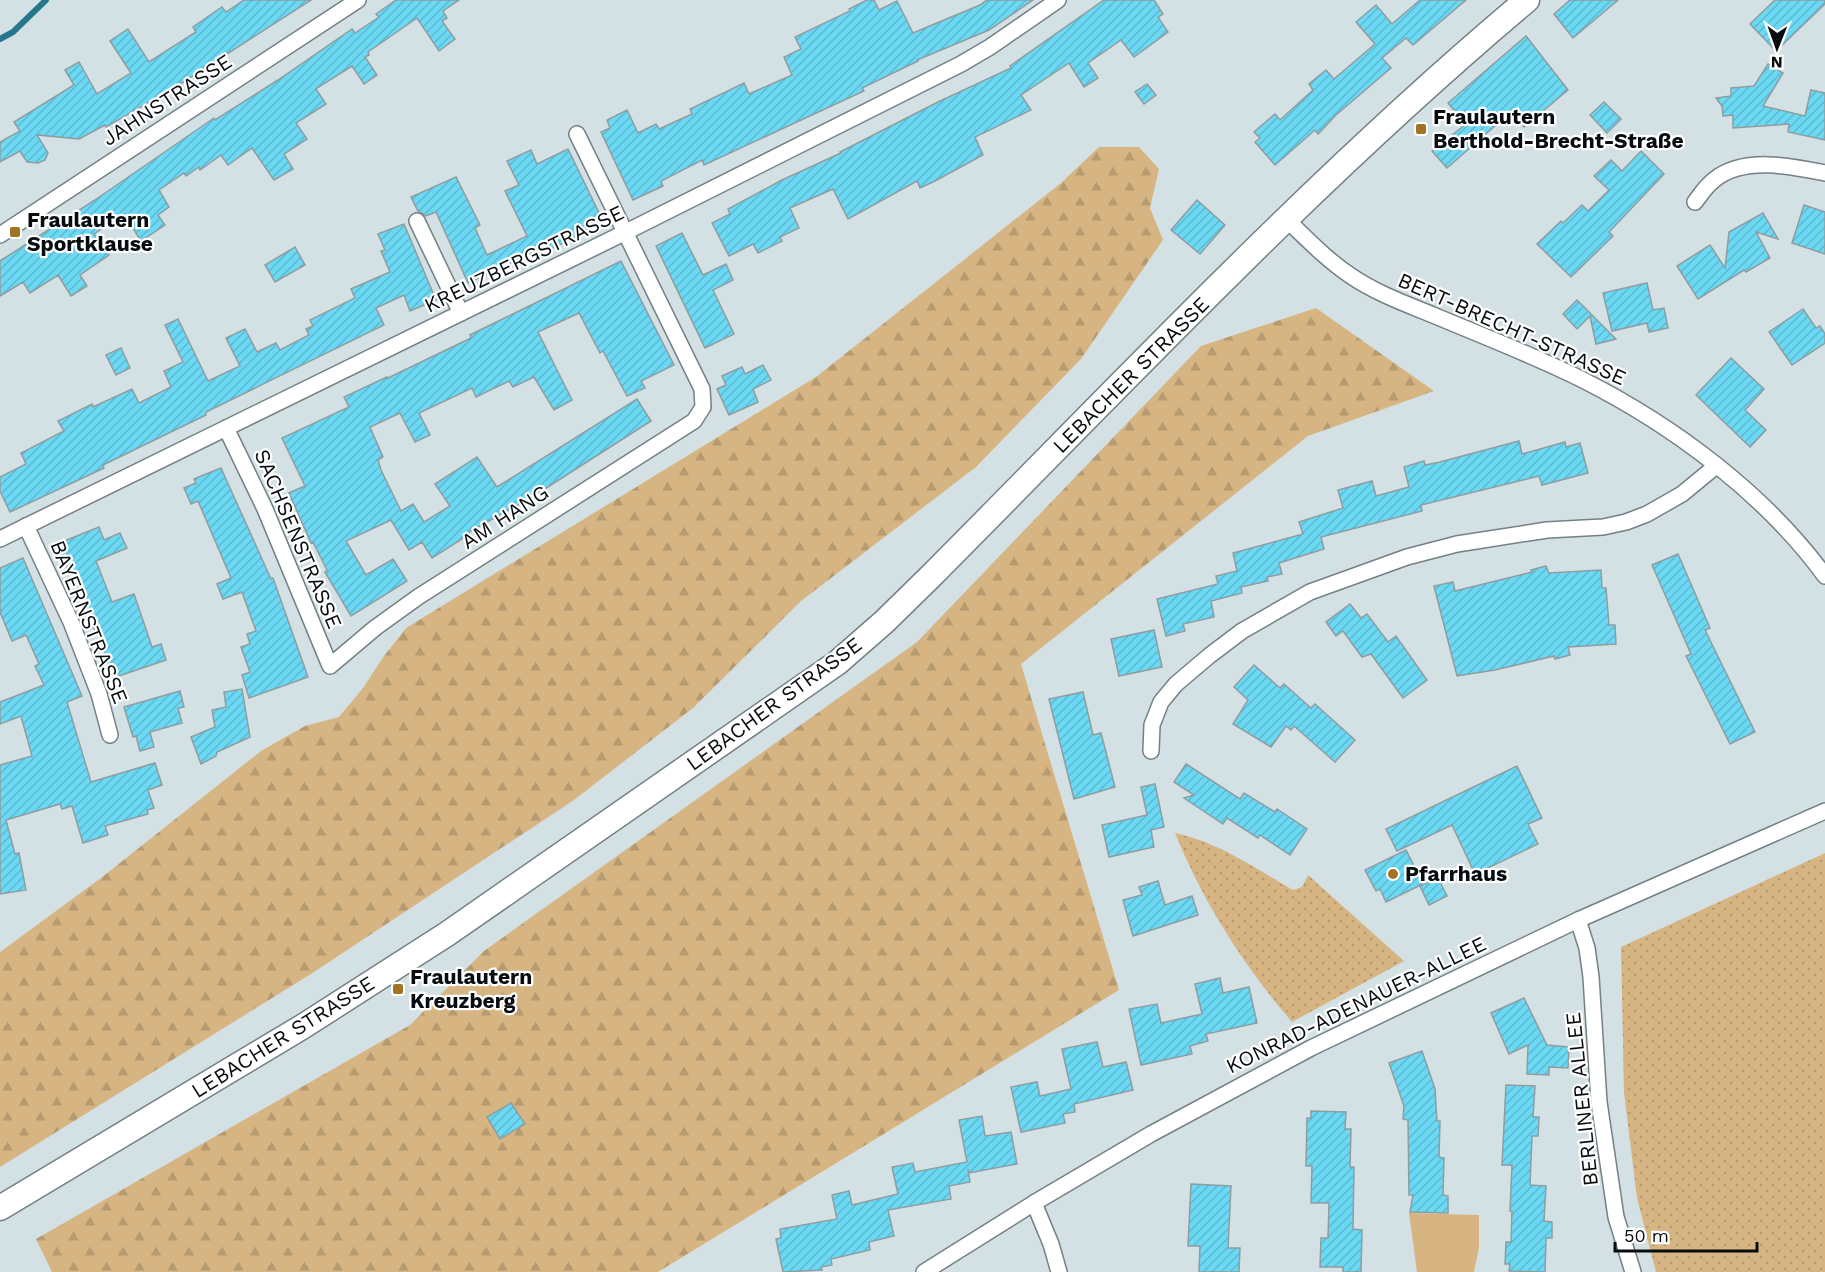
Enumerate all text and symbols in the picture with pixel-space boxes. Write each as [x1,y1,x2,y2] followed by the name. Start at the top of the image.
[1747,18,1807,78] north arrow
[97,48,236,151] street label: JAHNSTRASSE
[1771,53,1783,72] text: N
[1433,104,1684,153] place label: Fraulautern Berthold-Brecht-Straße
[1414,122,1428,136] marker: Fraulautern Berthold-Brecht-Straße
[420,199,628,318] street label: KREUZBERGSTRASSE
[27,207,153,256] place label: Fraulautern Sportklause
[8,225,22,239] marker: Fraulautern Sportklause
[1394,267,1630,390] street label: BERT-BRECHT-STRASSE
[1047,291,1214,458] street label: LEBACHER STRASSE
[249,445,348,632] street label: SACHSENSTRASSE
[456,479,553,554] street label: AM HANG
[45,537,134,707] street label: BAYERNSTRASSE
[681,632,866,776] street label: LEBACHER STRASSE
[1405,861,1507,886] place label: Pfarrhaus
[1386,867,1400,881] marker: Pfarrhaus
[1222,931,1490,1079] street label: KONRAD-ADENAUER-ALLEE
[410,964,532,1013] place label: Fraulautern Kreuzberg
[187,970,379,1103] street label: LEBACHER STRASSE
[391,982,405,996] marker: Fraulautern Kreuzberg
[1560,1011,1603,1187] street label: BERLINER ALLEE
[1615,1215,1758,1253] scale bar
[1624,1225,1669,1246] text: 50 m

